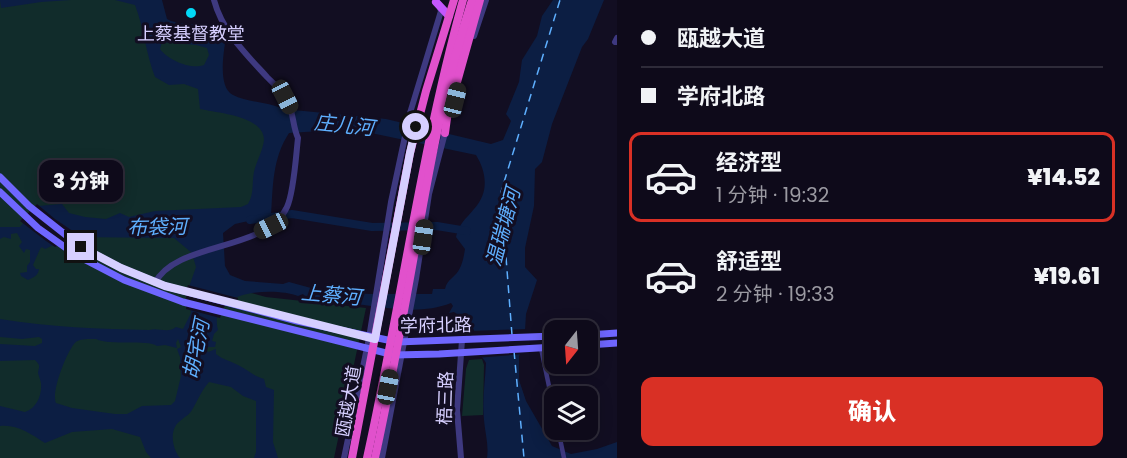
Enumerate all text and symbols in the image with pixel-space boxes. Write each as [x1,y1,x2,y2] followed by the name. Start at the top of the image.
[184,6,198,20] marker: 上蔡基督教堂
[137,21,245,46] place label: 上蔡基督教堂
[677,23,765,54] text: 瓯越大道
[269,77,301,117] car
[442,80,468,120] car
[677,81,765,112] text: 学府北路
[313,108,379,142] water label: 庄儿河
[402,113,429,140] route start
[716,147,782,178] text: 经济型
[644,150,698,204] icon: car
[39,160,123,202] callout: 3 分钟
[1027,162,1100,193] text: ¥14.52
[53,167,109,195] text: 3 分钟
[479,181,528,269] water label: 温瑞塘河
[716,181,829,209] text: 1 分钟 · 19:32
[251,210,291,242] car
[127,212,191,242] water label: 布袋河
[412,218,434,256] car
[67,233,94,260] route end
[716,246,782,277] text: 舒适型
[644,249,698,303] icon: car
[1034,261,1100,292] text: ¥19.61
[300,278,366,312] water label: 上蔡河
[716,280,835,308] text: 2 分钟 · 19:33
[400,312,472,338] street label: 学府北路
[176,313,217,381] water label: 胡宅河
[544,320,598,374] north arrow
[544,320,598,440] map controls
[329,363,367,439] street label: 瓯越大道
[376,368,400,406] car
[432,371,458,425] street label: 梧三路
[641,377,1103,446] button: 确认
[544,386,598,440] button: layers

